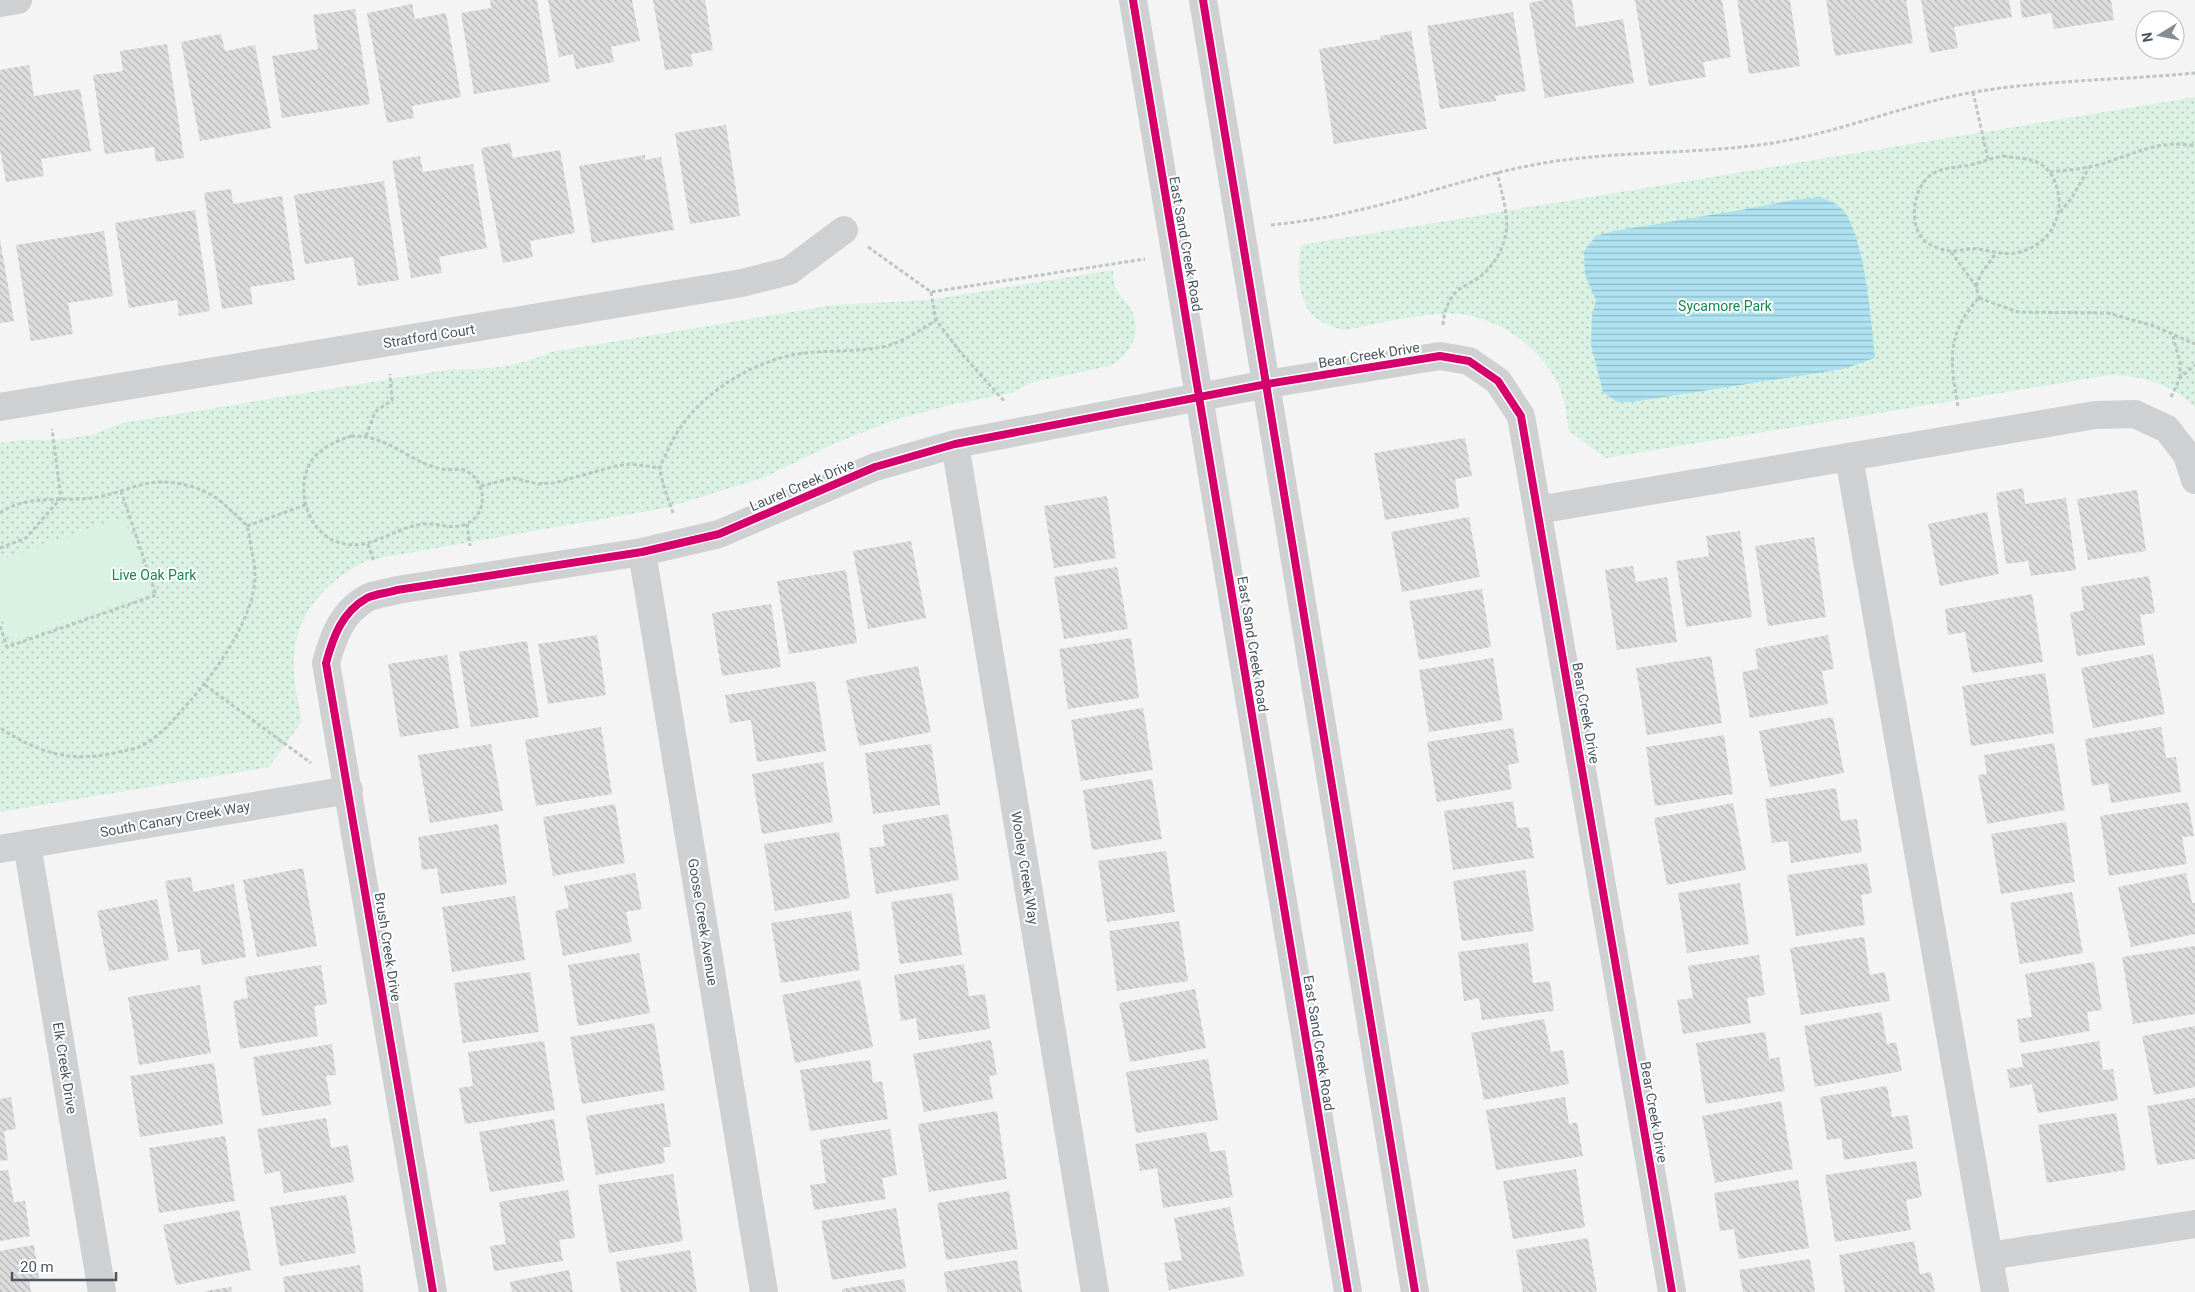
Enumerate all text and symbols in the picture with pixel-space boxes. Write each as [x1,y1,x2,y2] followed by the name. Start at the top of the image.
[2135,10,2185,60] north arrow
[2138,31,2156,44] text: N
[1166,175,1206,313] street label: East Sand Creek Road
[1678,298,1773,314] park label: Sycamore Park
[382,321,477,351] street label: Stratford Court
[1317,339,1421,371] street label: Bear Creek Drive
[747,456,857,514] street label: Laurel Creek Drive
[112,567,197,583] park label: Live Oak Park
[1234,575,1272,713] street label: East Sand Creek Road
[1569,661,1603,765] street label: Bear Creek Drive
[99,798,252,840] street label: South Canary Creek Way
[1008,810,1042,926] street label: Wooley Creek Way
[685,857,721,987] street label: Goose Creek Avenue
[371,891,405,1003] street label: Brush Creek Drive
[1300,974,1338,1112] street label: East Sand Creek Road
[50,1021,80,1115] street label: Elk Creek Drive
[1637,1060,1671,1164] street label: Bear Creek Drive
[12,1250,116,1282] scale bar
[20,1258,54,1276] text: 20 m

